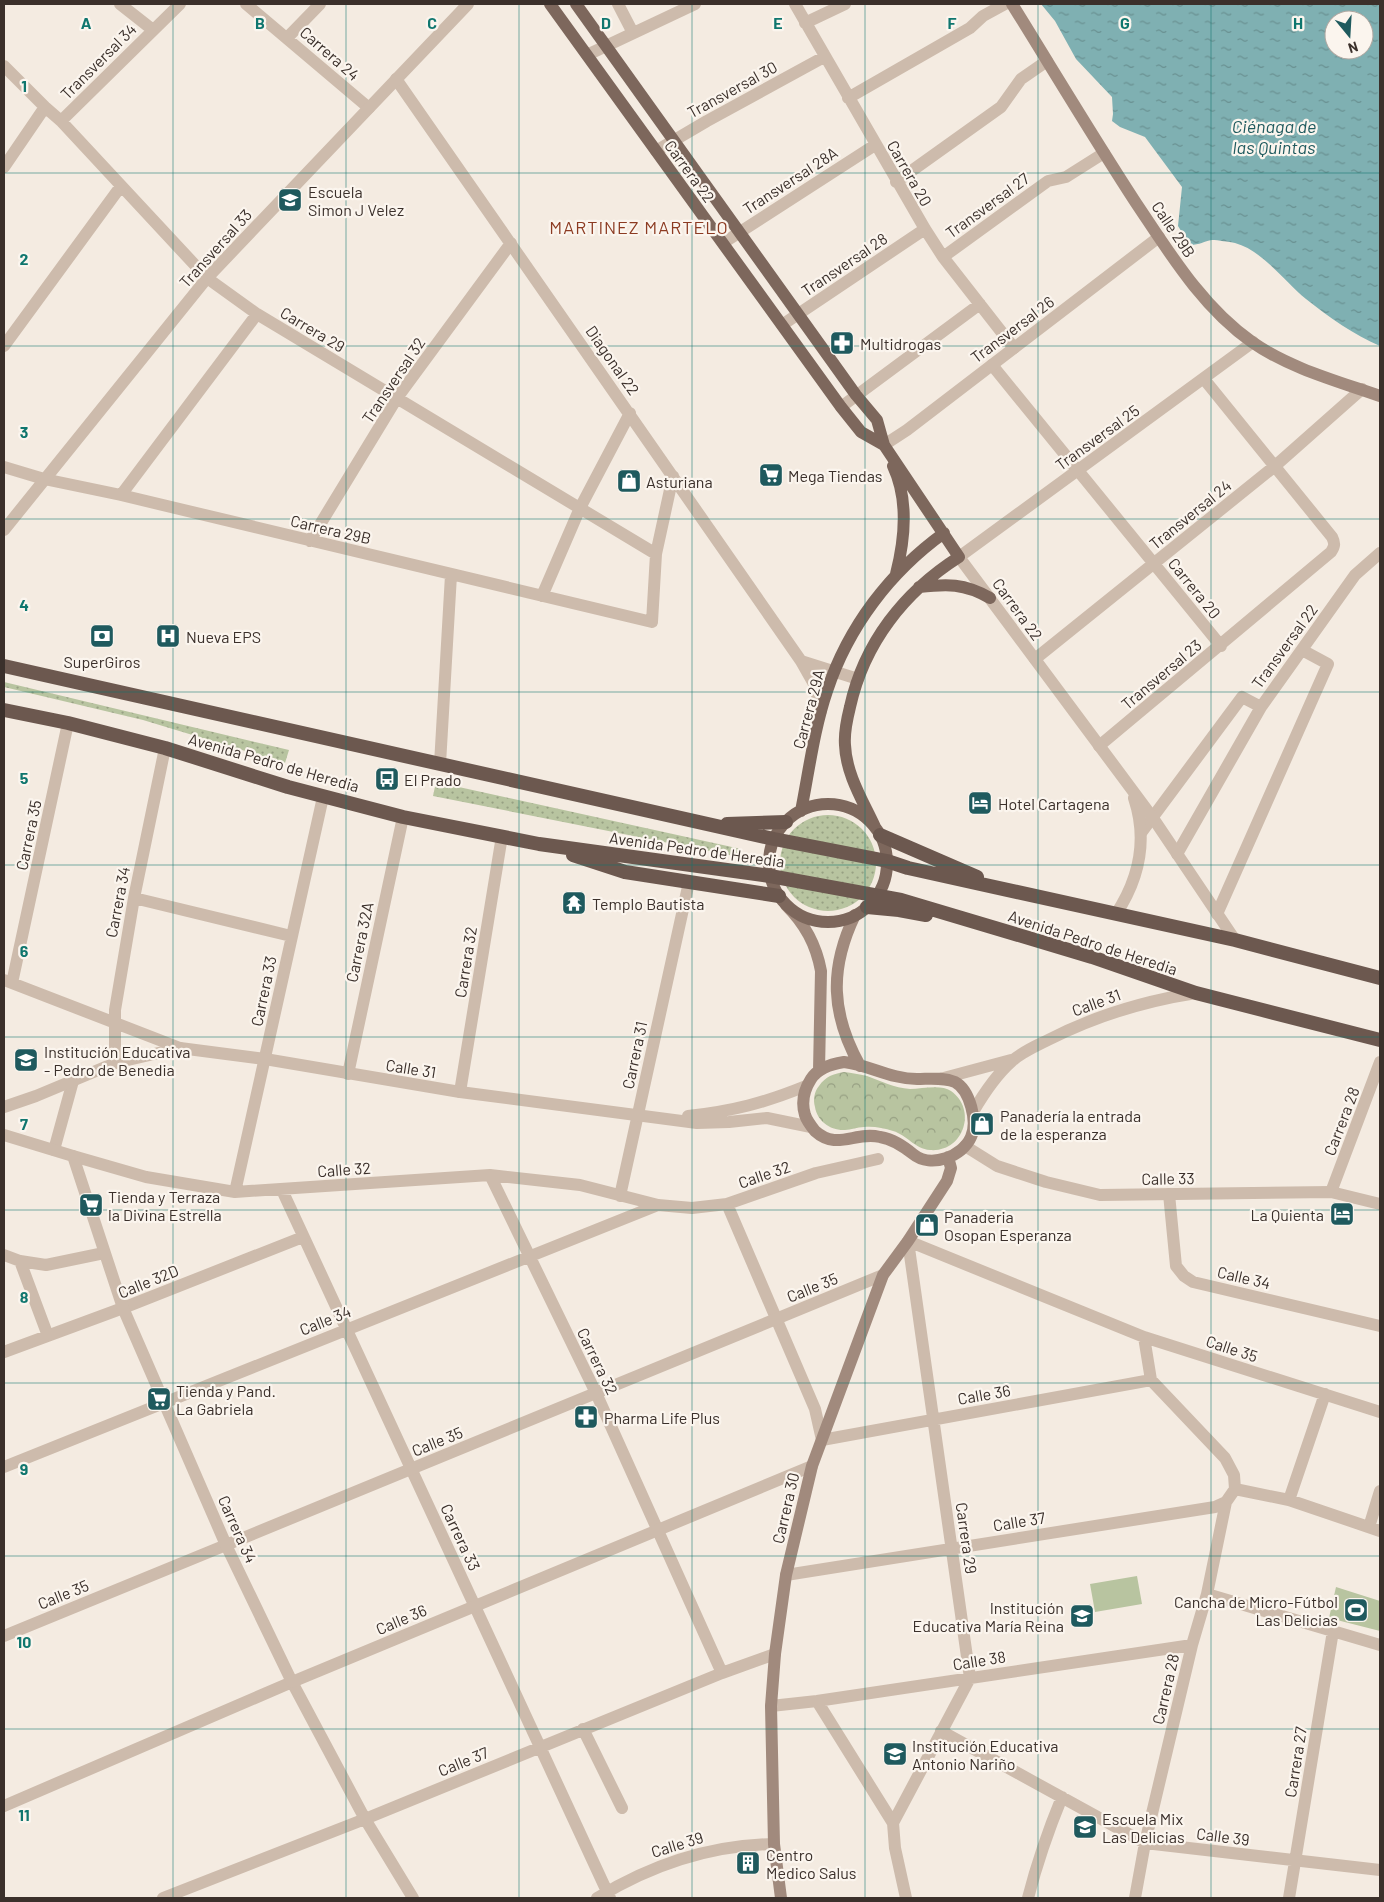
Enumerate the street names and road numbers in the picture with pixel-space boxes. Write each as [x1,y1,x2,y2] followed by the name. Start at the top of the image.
[56,19,140,103] street label: Transversal 34
[296,22,364,84] street label: Carrera 24
[684,57,780,121] street label: Transversal 30
[661,136,719,206] street label: Carrera 22
[884,137,936,209] street label: Carrera 20
[739,142,841,218] street label: Transversal 28A
[942,168,1033,242] street label: Transversal 27
[1148,197,1200,261] street label: Calle 29B
[175,205,255,291] street label: Transversal 33
[798,228,890,300] street label: Transversal 28
[967,292,1057,366] street label: Transversal 26
[277,302,349,356] street label: Carrera 29
[582,322,644,398] street label: Diagonal 22
[357,334,429,426] street label: Transversal 32
[1051,400,1143,474] street label: Transversal 25
[1145,475,1235,553] street label: Transversal 24
[289,511,373,547] street label: Carrera 29B
[1165,554,1225,622] street label: Carrera 20
[989,574,1047,644] street label: Carrera 22
[1247,600,1321,692] street label: Transversal 22
[1117,635,1205,713] street label: Transversal 23
[788,667,828,751] street label: Carrera 29A
[186,729,362,795] street label: Avenida Pedro de Heredia
[11,798,45,872] street label: Carrera 35
[608,827,786,871] street label: Avenida Pedro de Heredia
[101,865,133,939] street label: Carrera 34
[341,900,377,984] street label: Carrera 32A
[1006,906,1180,978] street label: Avenida Pedro de Heredia
[450,925,480,999] street label: Carrera 32
[246,954,280,1028] street label: Carrera 33
[1069,984,1123,1020] street label: Calle 31
[618,1019,650,1091] street label: Carrera 31
[385,1055,437,1081] street label: Calle 31
[1319,1084,1363,1158] street label: Carrera 28
[736,1156,792,1192] street label: Calle 32
[317,1158,371,1180] street label: Calle 32
[1141,1168,1195,1188] street label: Calle 33
[115,1260,181,1302] street label: Calle 32D
[1216,1262,1272,1292] street label: Calle 34
[784,1268,840,1306] street label: Calle 35
[296,1301,354,1339] street label: Calle 34
[574,1325,622,1397] street label: Carrera 32
[1204,1331,1260,1365] street label: Calle 35
[956,1380,1012,1408] street label: Calle 36
[409,1422,465,1460] street label: Calle 35
[768,1471,802,1545] street label: Carrera 30
[215,1492,261,1566] street label: Carrera 34
[437,1501,485,1573] street label: Carrera 33
[953,1501,981,1575] street label: Carrera 29
[991,1507,1047,1535] street label: Calle 37
[35,1575,91,1613] street label: Calle 35
[373,1600,429,1638] street label: Calle 36
[951,1646,1007,1674] street label: Calle 38
[1148,1652,1182,1726] street label: Carrera 28
[1280,1725,1310,1799] street label: Carrera 27
[435,1742,491,1780] street label: Calle 37
[1195,1823,1251,1849] street label: Calle 39
[649,1827,705,1861] street label: Calle 39

